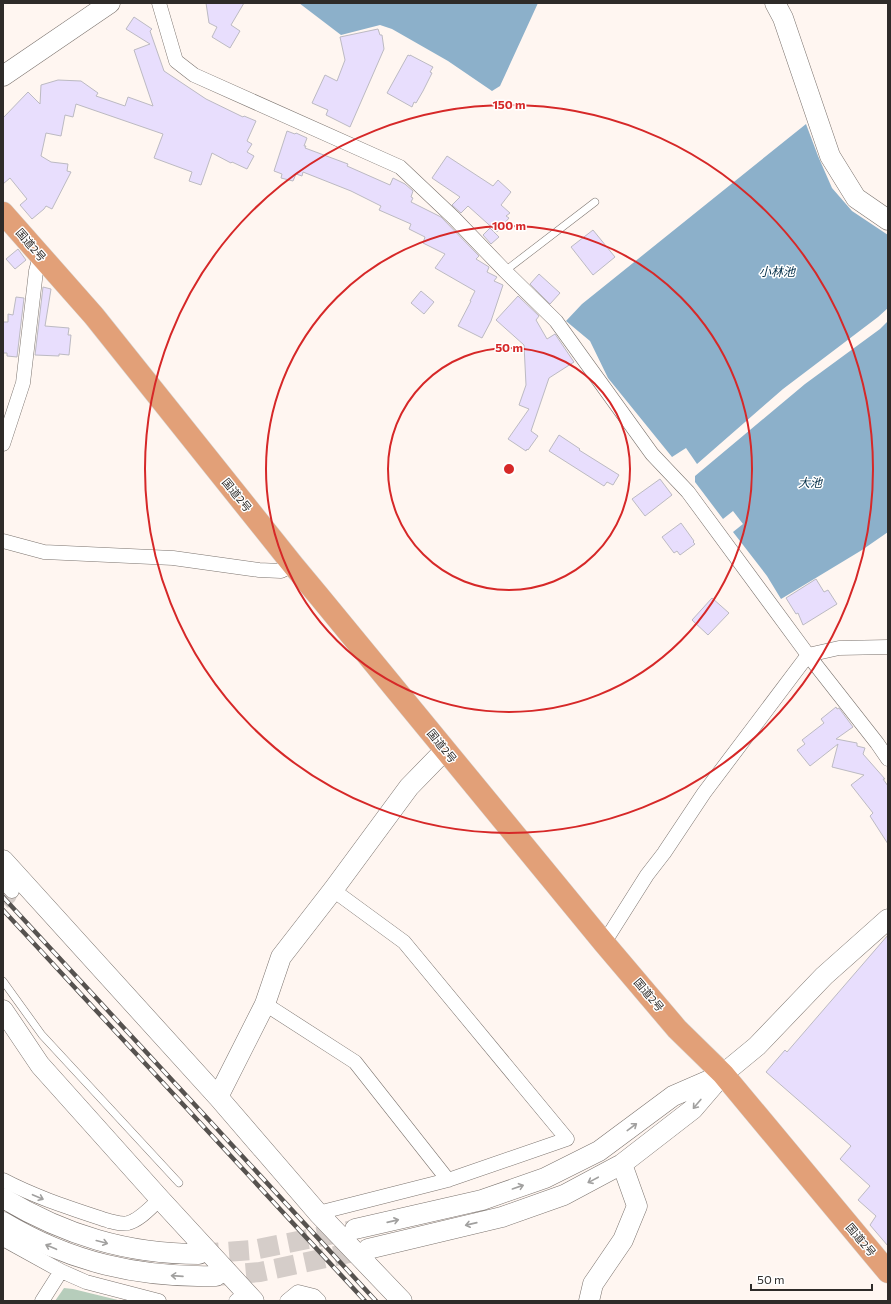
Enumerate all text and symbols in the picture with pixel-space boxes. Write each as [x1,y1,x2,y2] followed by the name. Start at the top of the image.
[492,97,526,111] text: 150 m
[492,218,526,232] text: 100 m
[14,226,49,264] street label: 国道2号
[759,264,796,278] water label: 小林池
[495,340,523,354] text: 50 m
[502,462,516,476] centre of rings
[220,475,255,514] street label: 国道2号
[798,475,823,489] water label: 大池
[425,726,460,765] street label: 国道2号
[632,976,667,1014] street label: 国道2号
[693,1099,702,1109] one-way arrow
[627,1122,638,1131] one-way arrow
[587,1176,599,1184] one-way arrow
[512,1183,525,1190] one-way arrow
[32,1194,44,1201] one-way arrow
[386,1216,399,1224] one-way arrow
[465,1221,478,1229] one-way arrow
[844,1221,879,1259] street label: 国道2号
[95,1238,108,1246] one-way arrow
[45,1243,57,1250] one-way arrow
[751,1266,872,1292] scale bar
[171,1272,184,1279] one-way arrow
[757,1272,785,1286] text: 50 m

